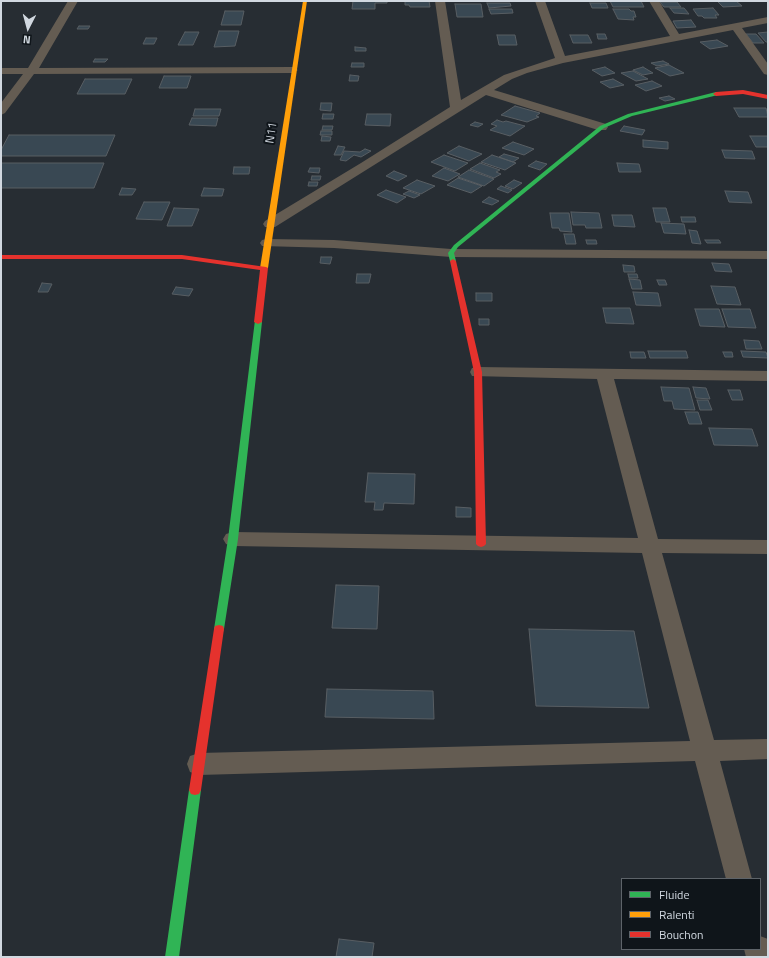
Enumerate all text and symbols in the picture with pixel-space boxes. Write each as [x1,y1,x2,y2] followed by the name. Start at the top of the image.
[8,8,48,48] north arrow
[22,32,31,48] text: N
[263,121,281,145] street label: N11
[621,878,761,950] legend
[659,885,690,904] text: Fluide
[659,905,694,924] text: Ralenti
[659,925,704,944] text: Bouchon

